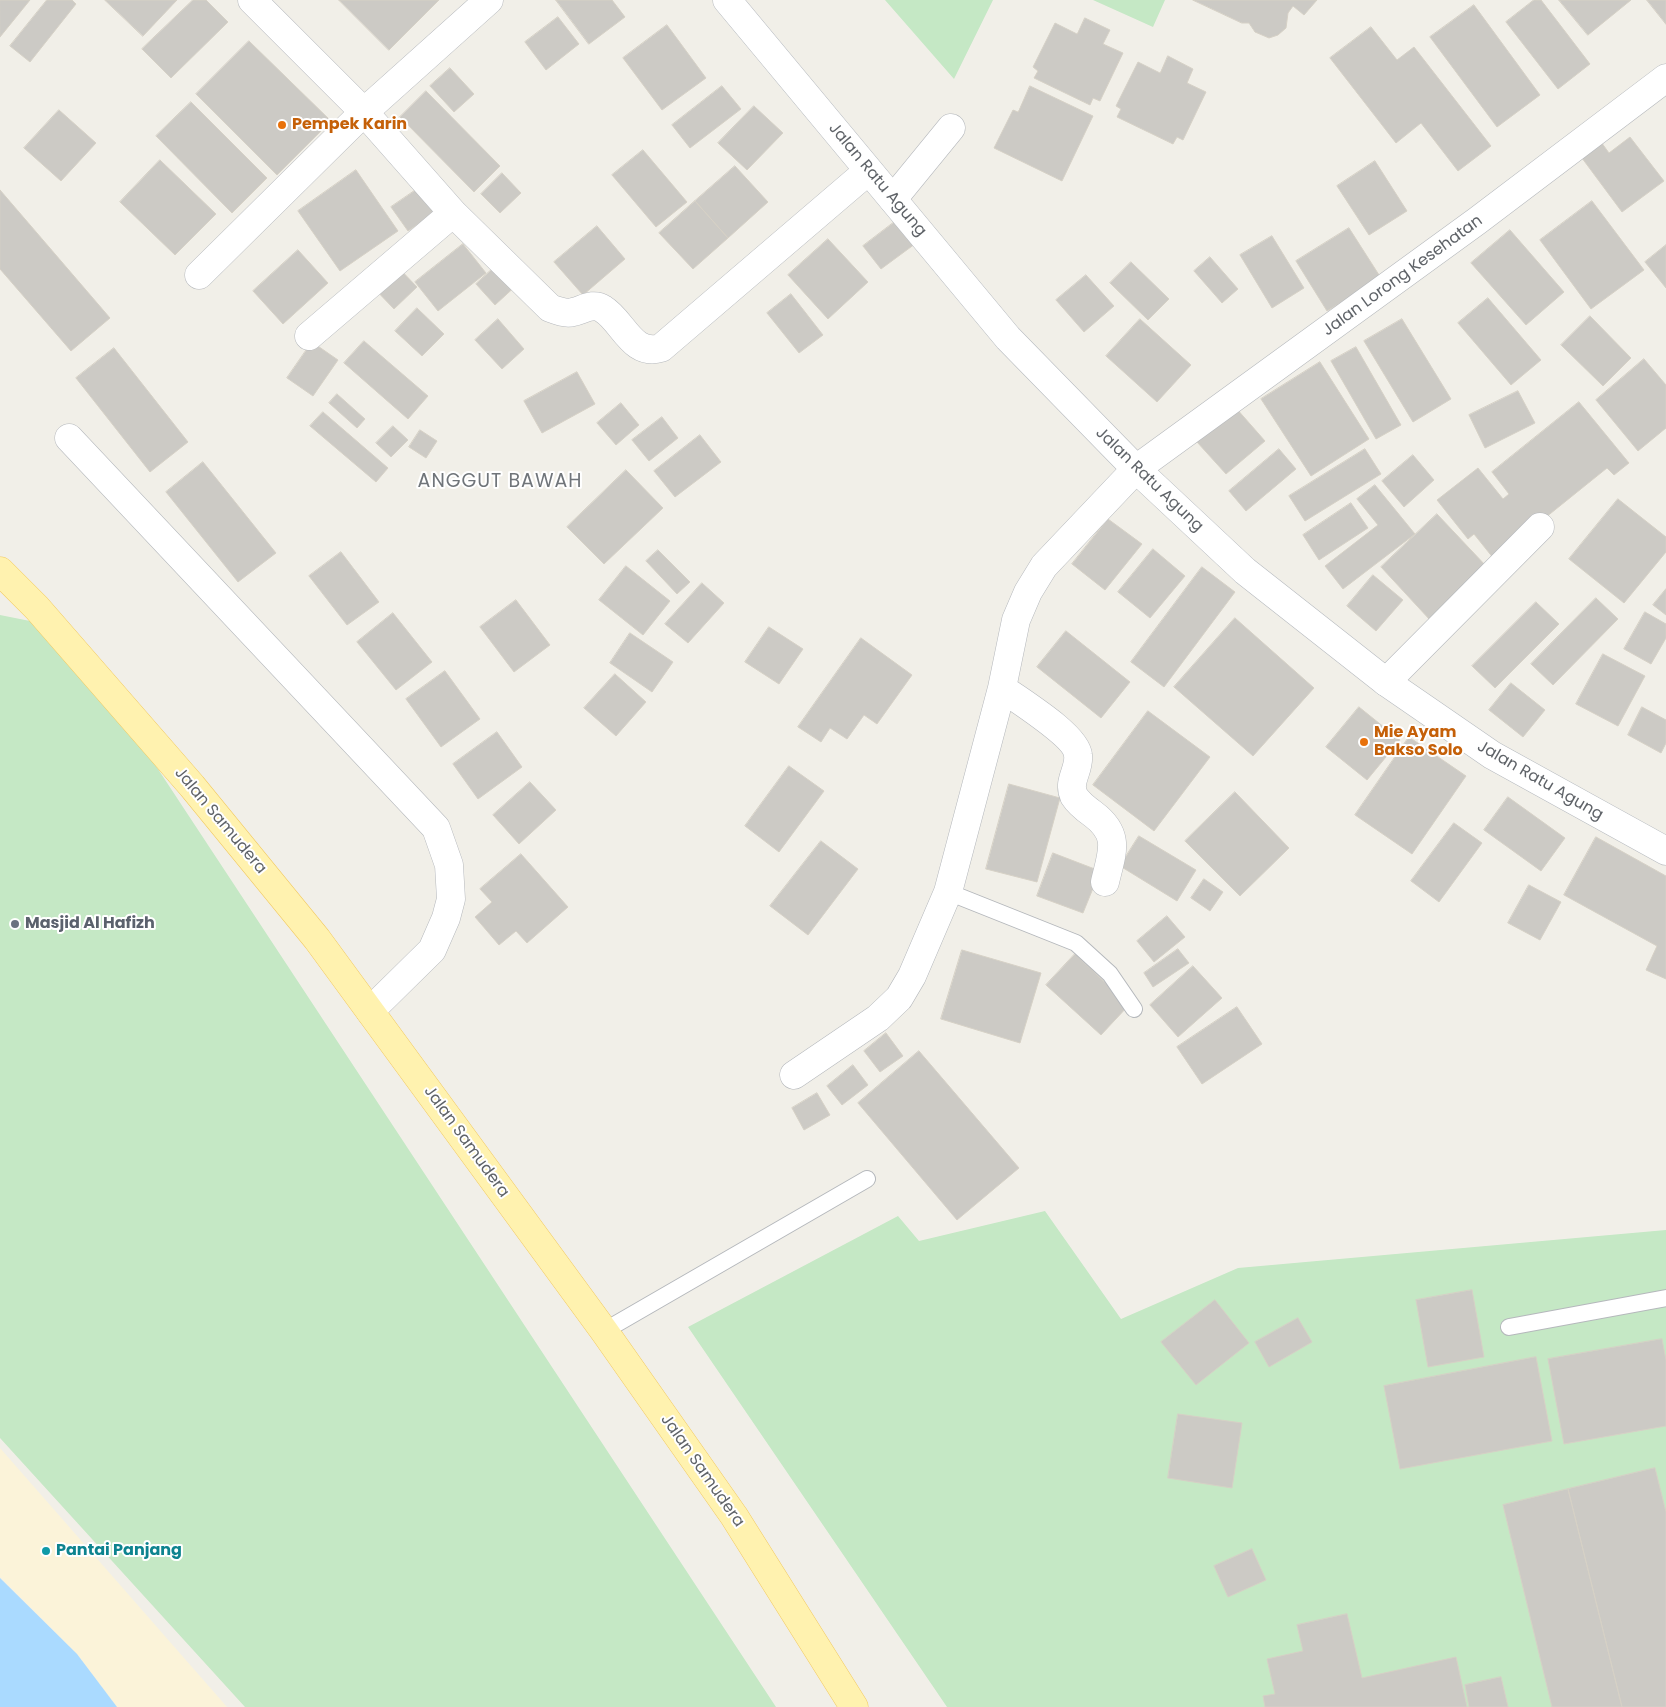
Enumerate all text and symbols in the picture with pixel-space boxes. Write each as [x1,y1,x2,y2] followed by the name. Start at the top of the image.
[292,115,407,135] place label: Pempek Karin
[276,119,288,131] marker: Pempek Karin
[824,119,930,241] street label: Jalan Ratu Agung
[1319,212,1487,340] street label: Jalan Lorong Kesehatan
[1091,424,1207,536] street label: Jalan Ratu Agung
[416,471,584,493] district label: ANGGUT BAWAH
[1374,723,1463,761] place label: Mie Ayam Bakso Solo
[1358,736,1370,748] marker: Mie Ayam Bakso Solo
[1474,737,1606,825] street label: Jalan Ratu Agung
[170,764,270,878] street label: Jalan Samudera
[25,914,155,934] place label: Masjid Al Hafizh
[9,918,21,930] marker: Masjid Al Hafizh
[419,1083,513,1201] street label: Jalan Samudera
[656,1411,748,1531] street label: Jalan Samudera
[56,1541,182,1561] place label: Pantai Panjang
[40,1545,52,1557] marker: Pantai Panjang

